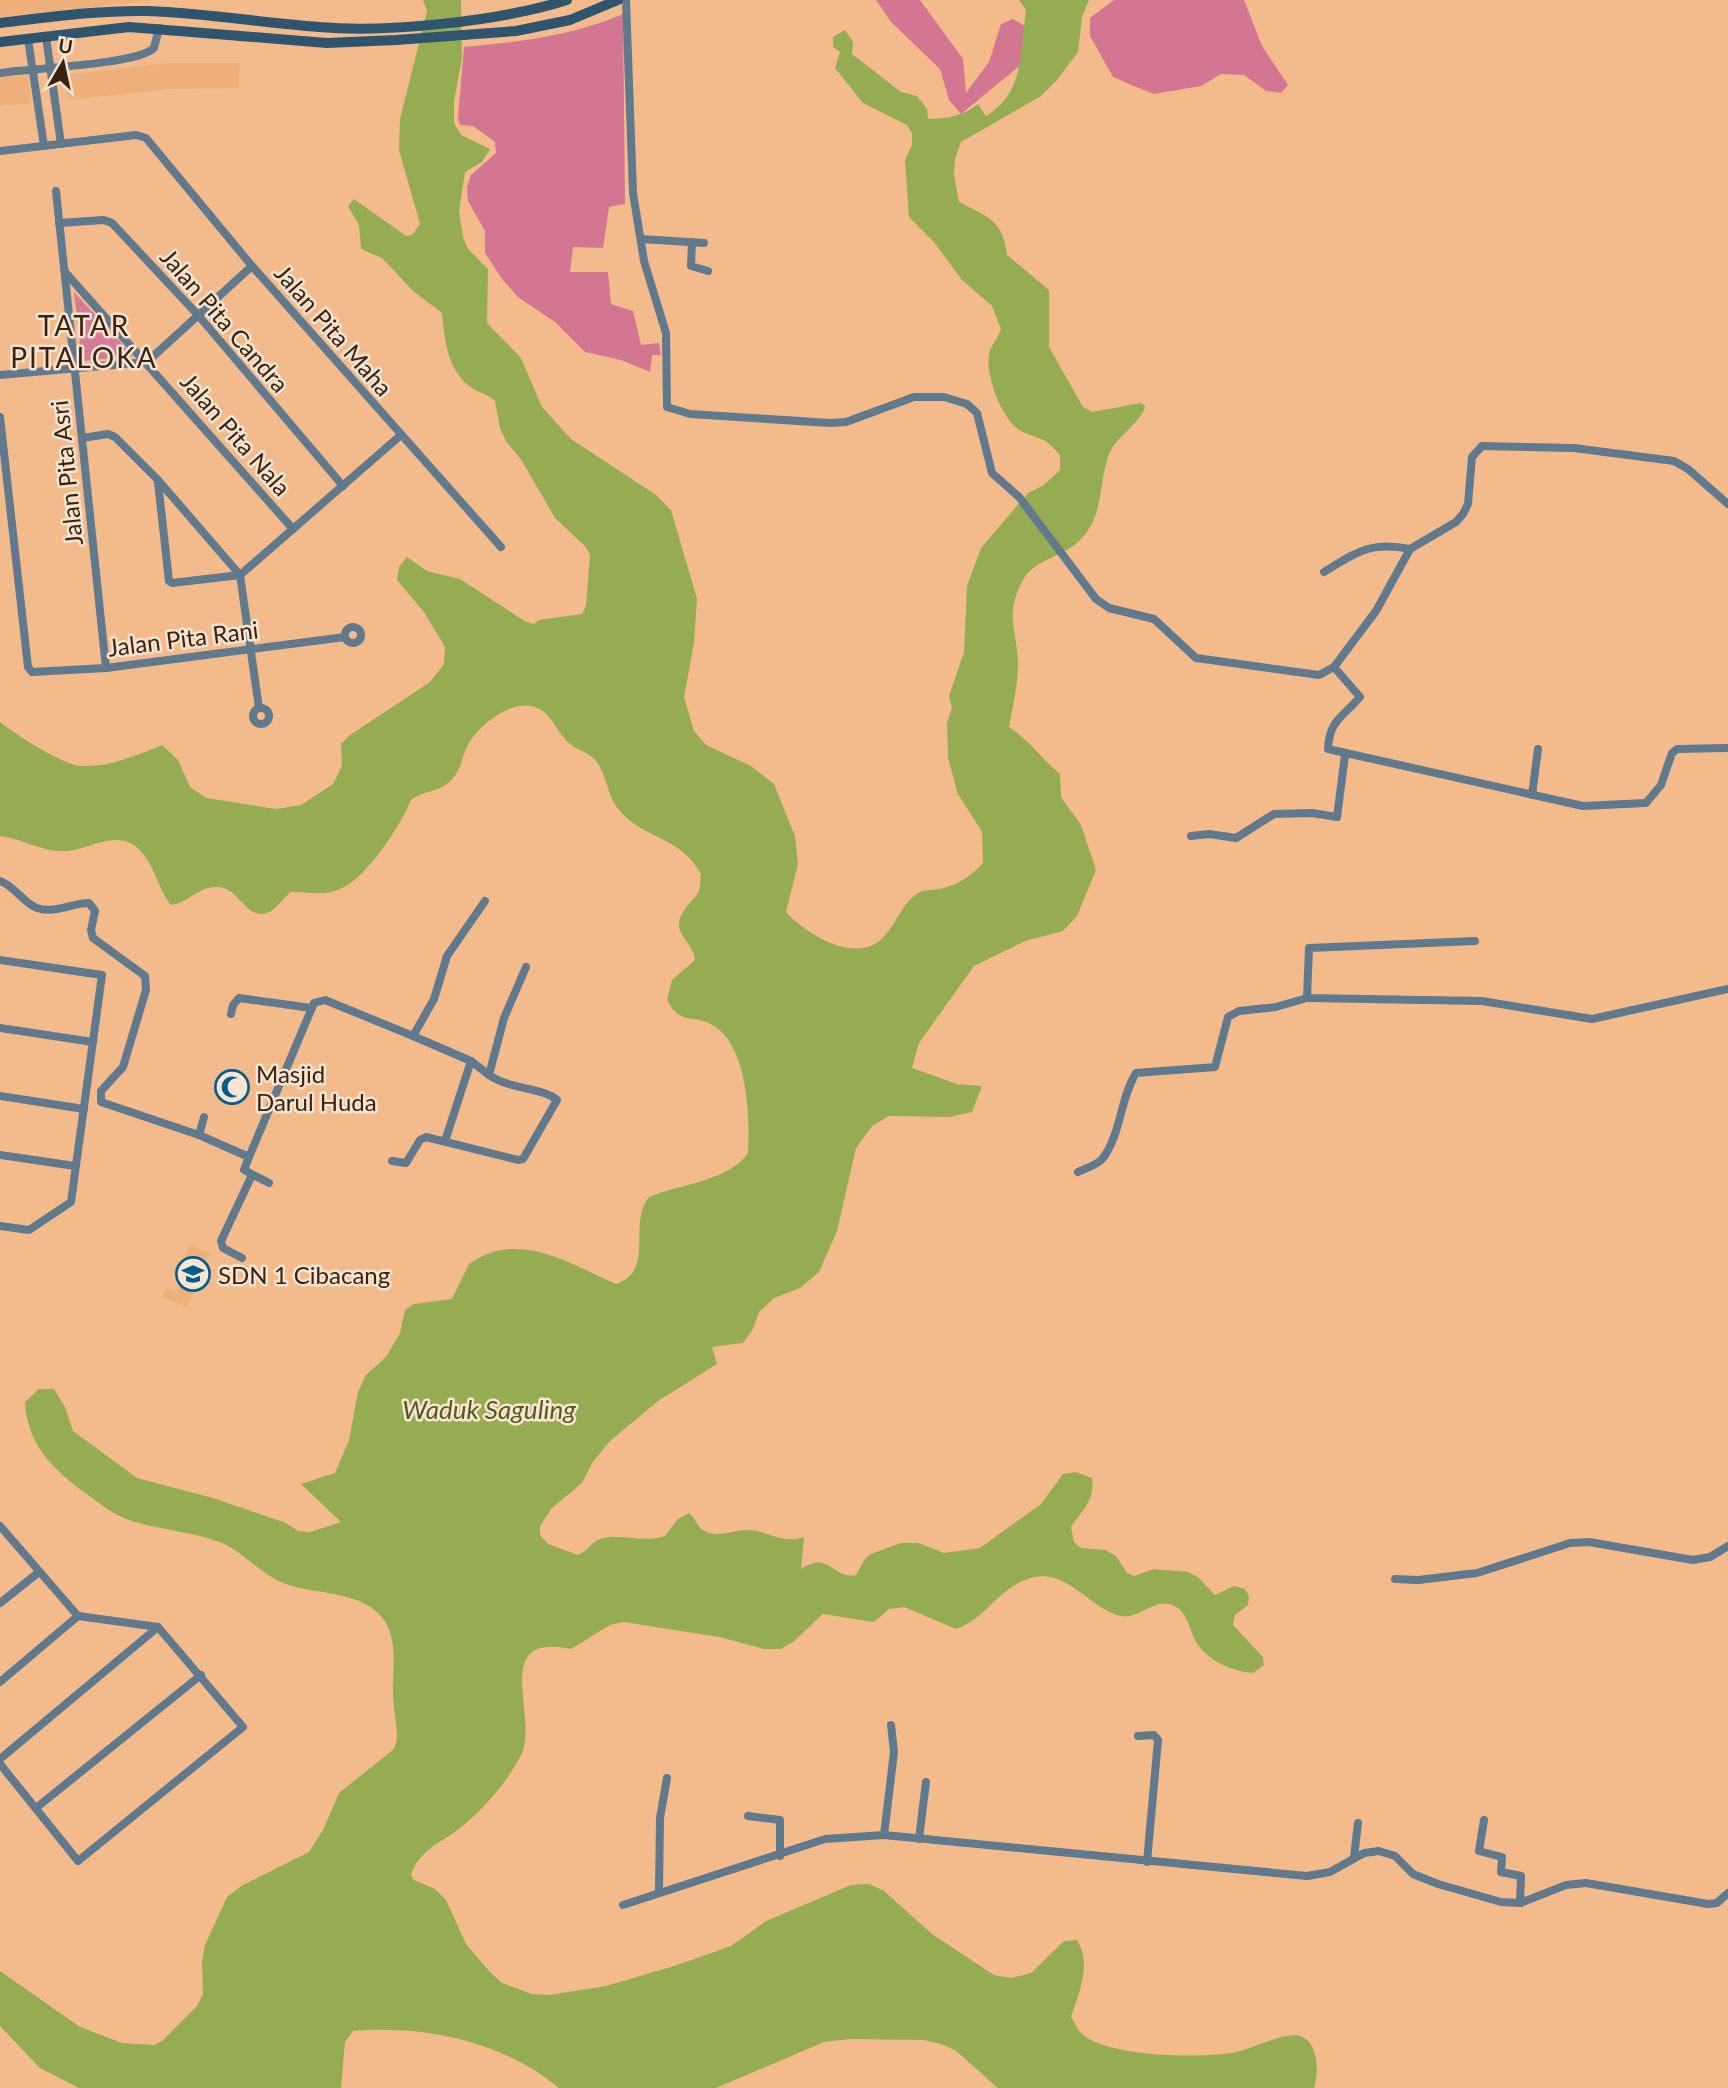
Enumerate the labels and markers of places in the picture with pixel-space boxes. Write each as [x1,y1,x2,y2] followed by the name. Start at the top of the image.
[256,1059,377,1116] place label: Masjid Darul Huda
[213,1068,251,1106] mosque icon: Masjid Darul Huda
[174,1255,212,1293] school or university icon: SDN 1 Cibacang
[218,1260,390,1289] place label: SDN 1 Cibacang

